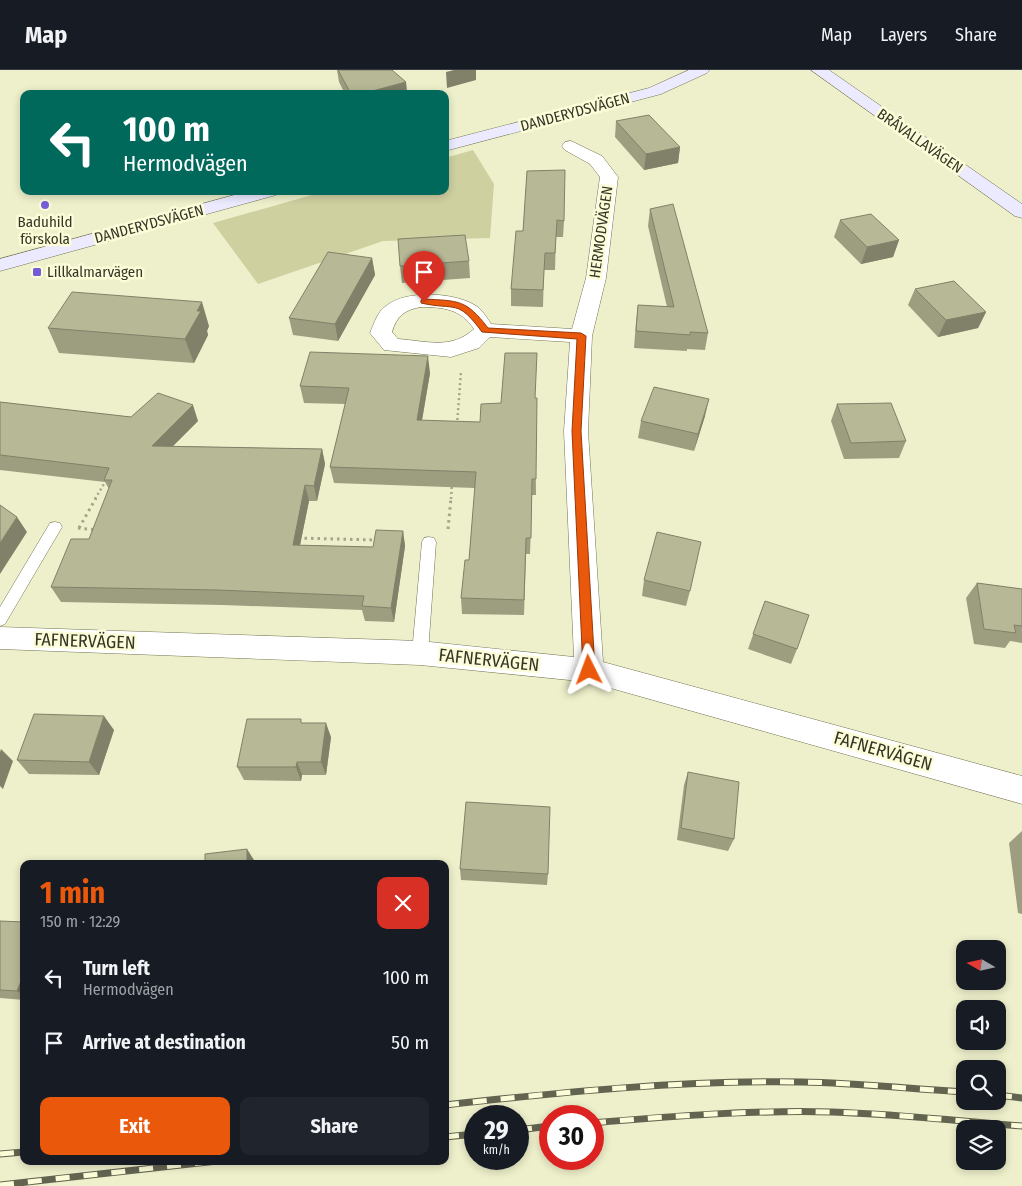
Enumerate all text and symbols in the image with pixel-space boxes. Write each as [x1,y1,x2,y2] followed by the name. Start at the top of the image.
[25,21,67,49] text: Map
[821,24,852,46] text: Map
[880,24,927,46] text: Layers
[955,24,997,46] text: Share
[518,89,632,135] street label: DANDERYDSVÄGEN
[874,105,966,177] street label: BRÅVALLAVÄGEN
[123,108,210,150] text: 100 m
[40,110,105,175] icon: left
[123,150,248,177] text: Hermodvägen
[586,185,616,279] street label: HERMODVÄGEN
[39,199,51,211] marker: Baduhild förskola
[92,201,206,247] street label: DANDERYDSVÄGEN
[17,213,73,248] place label: Baduhild förskola
[403,251,445,302] pin
[410,258,438,286] icon: arrive
[47,263,143,281] place label: Lillkalmarvägen
[31,266,43,278] marker: Lillkalmarvägen
[34,628,136,654] street label: FAFNERVÄGEN
[562,643,614,695] position arrow
[437,644,541,676] street label: FAFNERVÄGEN
[831,726,935,776] street label: FAFNERVÄGEN
[40,875,105,911] text: 1 min
[377,877,429,929] button: close
[40,912,120,931] text: 150 m · 12:29
[956,940,1006,990] north arrow
[956,940,1006,1170] map controls
[83,957,150,980] text: Turn left
[40,964,68,992] icon: left
[383,966,429,989] text: 100 m
[83,980,174,999] text: Hermodvägen
[956,1000,1006,1050] button: sound
[40,1029,68,1057] icon: arrive
[83,1031,246,1054] text: Arrive at destination
[391,1031,429,1054] text: 50 m
[956,1060,1006,1110] button: search
[40,1097,230,1155] button: Exit
[240,1097,429,1155] button: Share
[539,1105,604,1170] speed limit sign: 30
[484,1116,509,1146] text: 29
[956,1120,1006,1170] button: layers
[483,1143,510,1157] text: km/h

